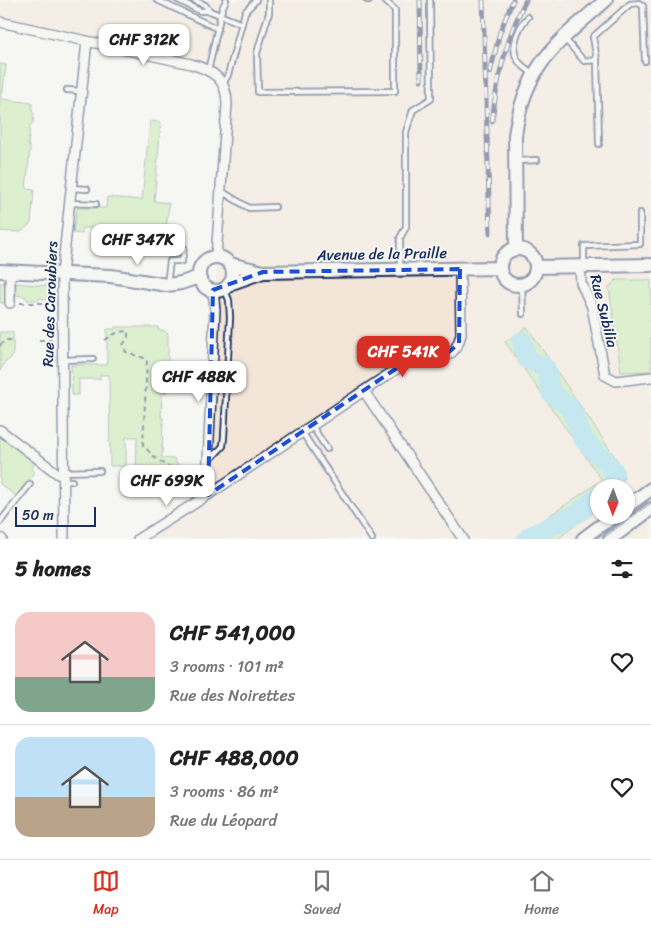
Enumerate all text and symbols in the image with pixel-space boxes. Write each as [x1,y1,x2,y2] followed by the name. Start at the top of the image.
[92,23,196,66] pin: CHF 312K
[110,25,178,54] text: CHF 312K
[86,224,190,266] pin: CHF 347K
[102,225,174,254] text: CHF 347K
[35,240,65,367] street label: Rue des Caroubiers
[316,240,448,268] street label: Avenue de la Praille
[582,272,626,351] street label: Rue Subilia
[351,336,455,378] pin: CHF 541K
[368,337,438,366] text: CHF 541K
[147,360,251,403] pin: CHF 488K
[162,362,236,391] text: CHF 488K
[115,464,219,507] pin: CHF 699K
[131,466,203,495] text: CHF 699K
[590,479,635,524] north arrow
[590,479,635,524] map controls
[22,503,54,528] text: 50 m
[15,504,96,527] scale bar
[15,550,91,588] text: 5 homes
[608,555,636,583] icon: filters
[170,614,295,652] text: CHF 541,000
[55,632,115,692] icon: home
[608,648,636,676] icon: heart
[170,652,284,681] text: 3 rooms · 101 m²
[170,681,295,710] text: Rue des Noirettes
[170,739,299,777] text: CHF 488,000
[55,757,115,817] icon: home
[608,773,636,801] icon: heart
[170,777,279,806] text: 3 rooms · 86 m²
[170,806,277,835] text: Rue du Léopard
[92,867,120,922] tab: Map
[304,867,340,922] tab: Saved
[524,867,559,922] tab: Home

